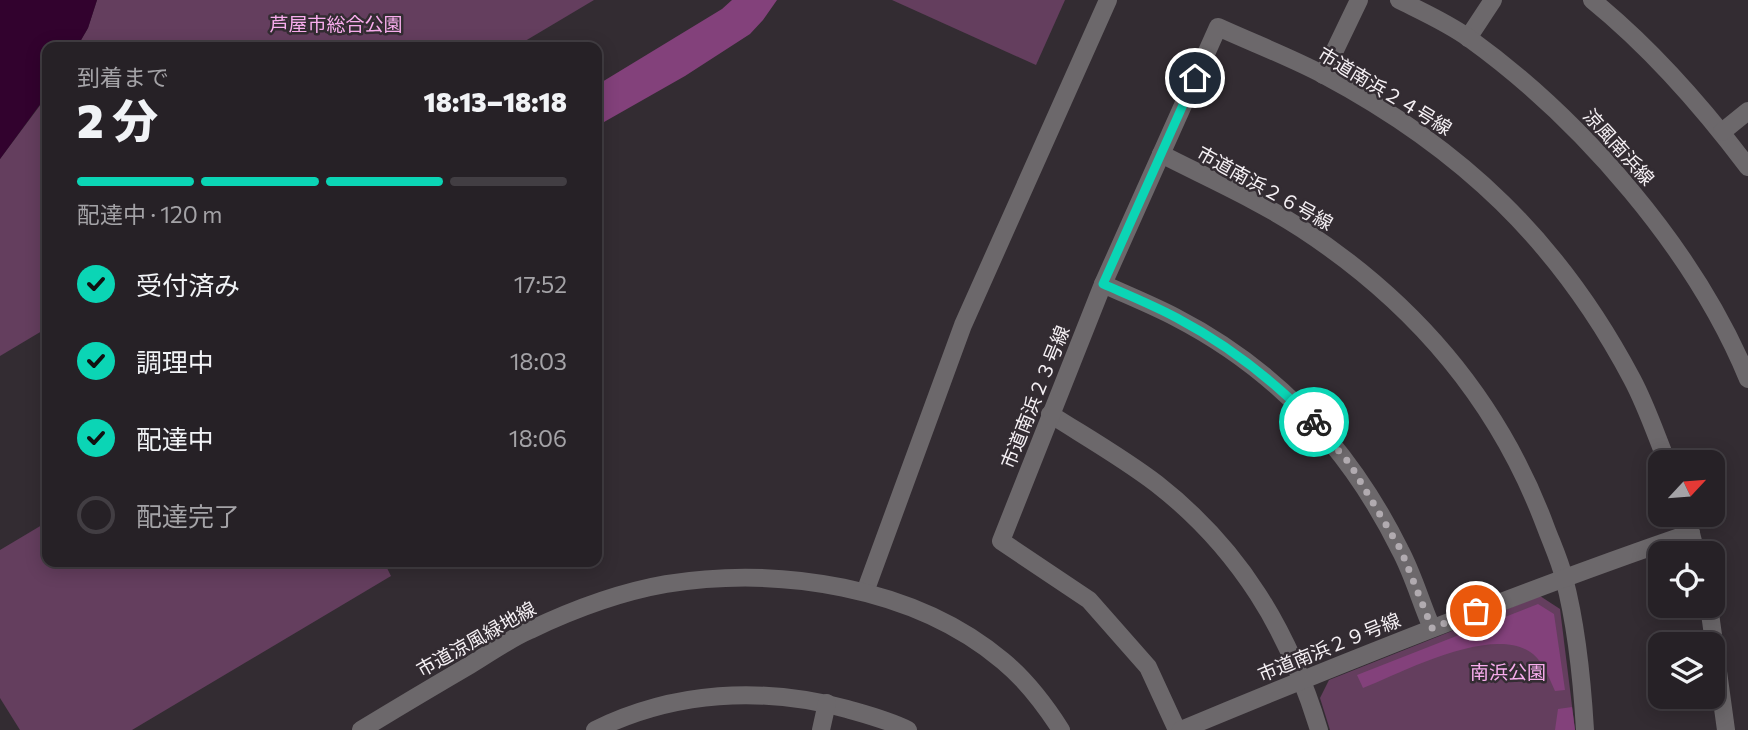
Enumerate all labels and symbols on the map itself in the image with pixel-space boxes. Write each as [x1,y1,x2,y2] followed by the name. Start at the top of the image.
[269,12,403,35] park label: 芦屋市総合公園
[1314,42,1456,140] street label: 市道南浜２４号線
[1165,48,1225,108] pin
[1579,104,1660,190] street label: 涼風南浜線
[1193,141,1337,234] street label: 市道南浜２６号線
[995,322,1074,472] street label: 市道南浜２３号線
[1279,387,1349,457] courier
[1648,450,1726,527] north arrow
[1446,581,1506,641] pin
[412,596,540,681] street label: 市道涼風緑地線
[1254,607,1404,686] street label: 市道南浜２９号線
[1470,660,1546,683] park label: 南浜公園

